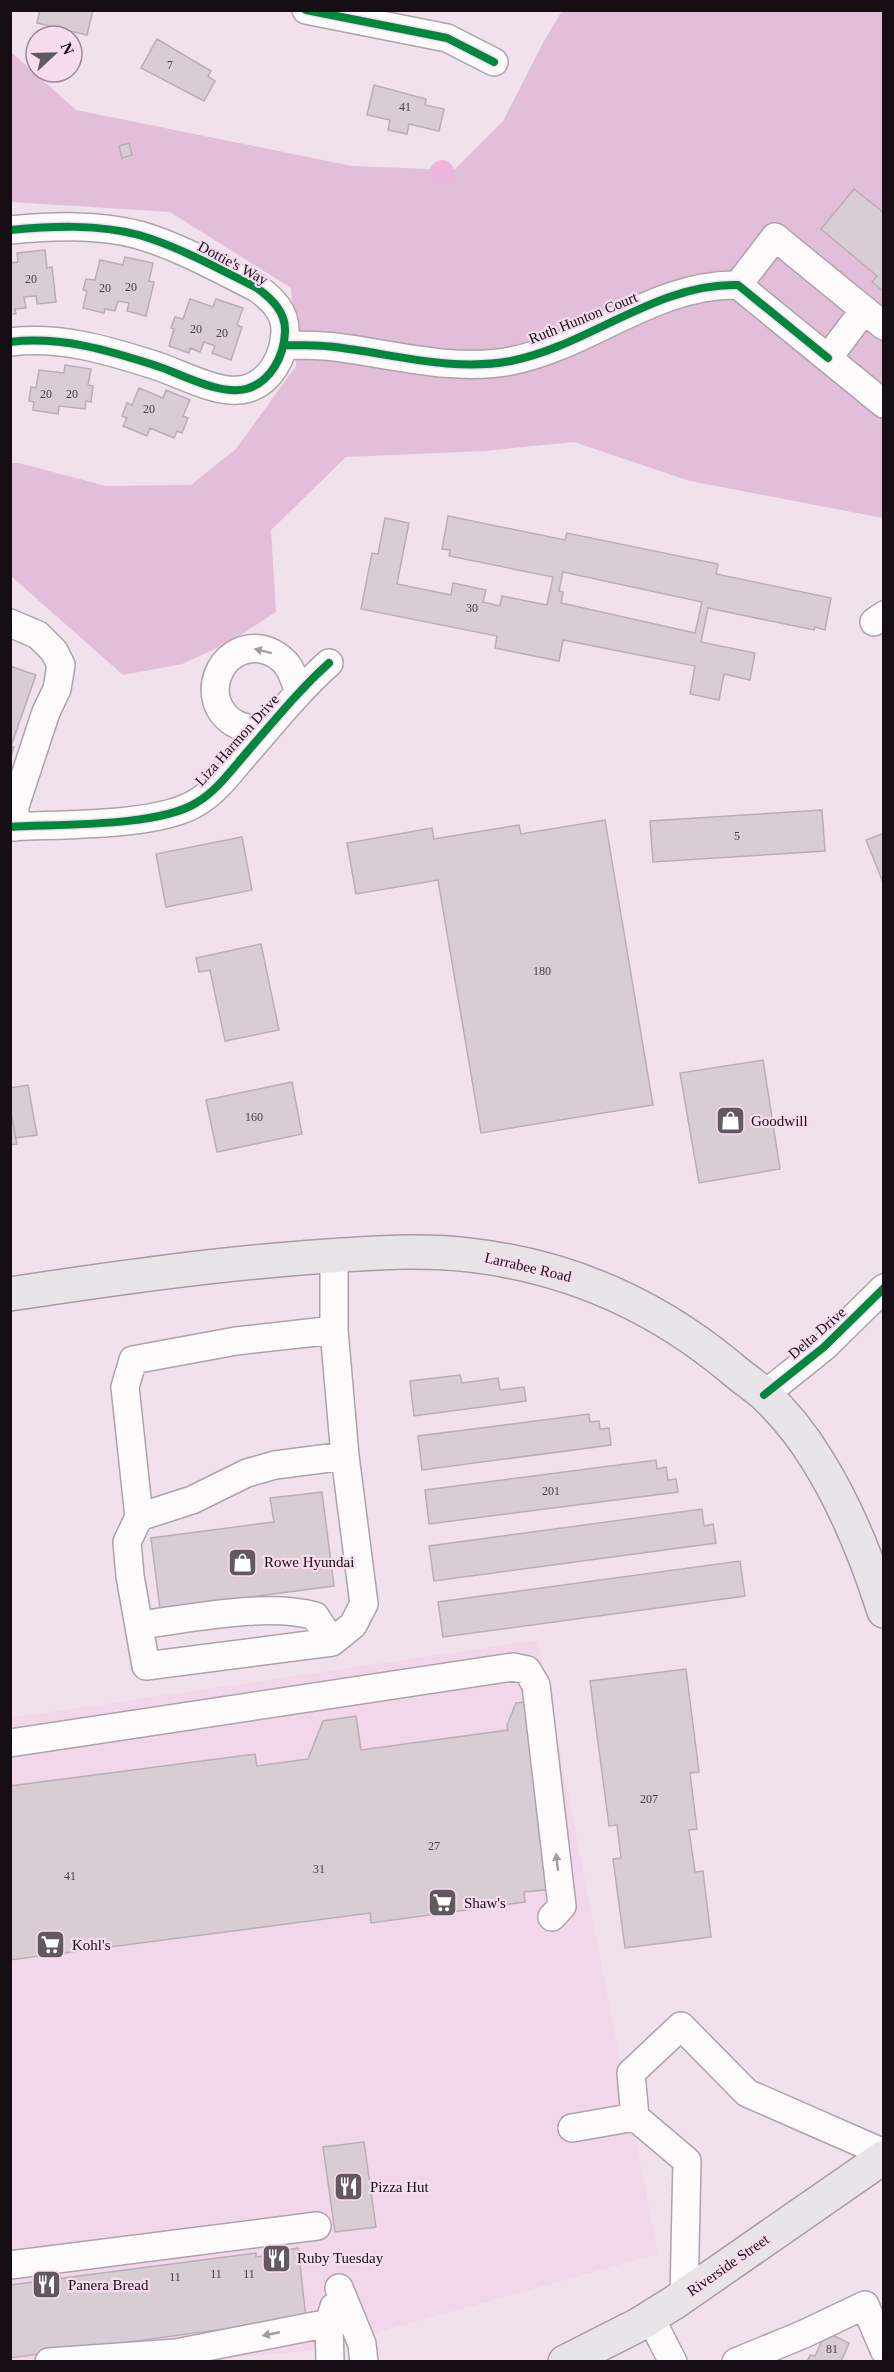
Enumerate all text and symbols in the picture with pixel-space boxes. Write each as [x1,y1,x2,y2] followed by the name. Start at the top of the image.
[24,24,84,84] north arrow
[57,40,78,58] text: N
[167,58,173,72] house number: 7
[399,100,411,114] house number: 41
[195,238,271,288] street label: Dottie's Way
[25,272,37,286] house number: 20
[125,280,137,294] house number: 20
[99,281,111,295] house number: 20
[526,289,640,347] street label: Ruth Hunton Court
[190,322,202,336] house number: 20
[216,326,228,340] house number: 20
[40,387,52,401] house number: 20
[66,387,78,401] house number: 20
[143,402,155,416] house number: 20
[466,601,478,615] house number: 30
[254,646,272,655] one-way arrow
[192,691,282,789] street label: Liza Harmon Drive
[734,829,740,843] house number: 5
[533,964,551,978] house number: 180
[714,1105,746,1137] shop icon: Goodwill
[245,1110,263,1124] house number: 160
[751,1113,808,1129] place label: Goodwill
[483,1249,573,1285] street label: Larrabee Road
[785,1304,849,1362] street label: Delta Drive
[542,1484,560,1498] house number: 201
[227,1546,259,1578] shop icon: Rowe Hyundai
[264,1554,354,1570] place label: Rowe Hyundai
[640,1792,658,1806] house number: 207
[428,1839,440,1853] house number: 27
[552,1853,562,1872] one-way arrow
[313,1862,325,1876] house number: 31
[64,1869,76,1883] house number: 41
[427,1887,459,1919] supermarket icon: Shaw's
[464,1895,506,1911] place label: Shaw's
[35,1929,67,1961] supermarket icon: Kohl's
[72,1937,111,1953] place label: Kohl's
[333,2171,365,2203] restaurant icon: Pizza Hut
[370,2179,430,2195] place label: Pizza Hut
[684,2230,773,2299] street label: Riverside Street
[260,2242,292,2274] restaurant icon: Ruby Tuesday
[297,2250,384,2266] place label: Ruby Tuesday
[210,2267,222,2281] house number: 11
[243,2267,255,2281] house number: 11
[31,2269,63,2301] restaurant icon: Panera Bread
[169,2270,181,2284] house number: 11
[68,2277,149,2293] place label: Panera Bread
[262,2330,281,2339] one-way arrow
[826,2342,838,2356] house number: 81

